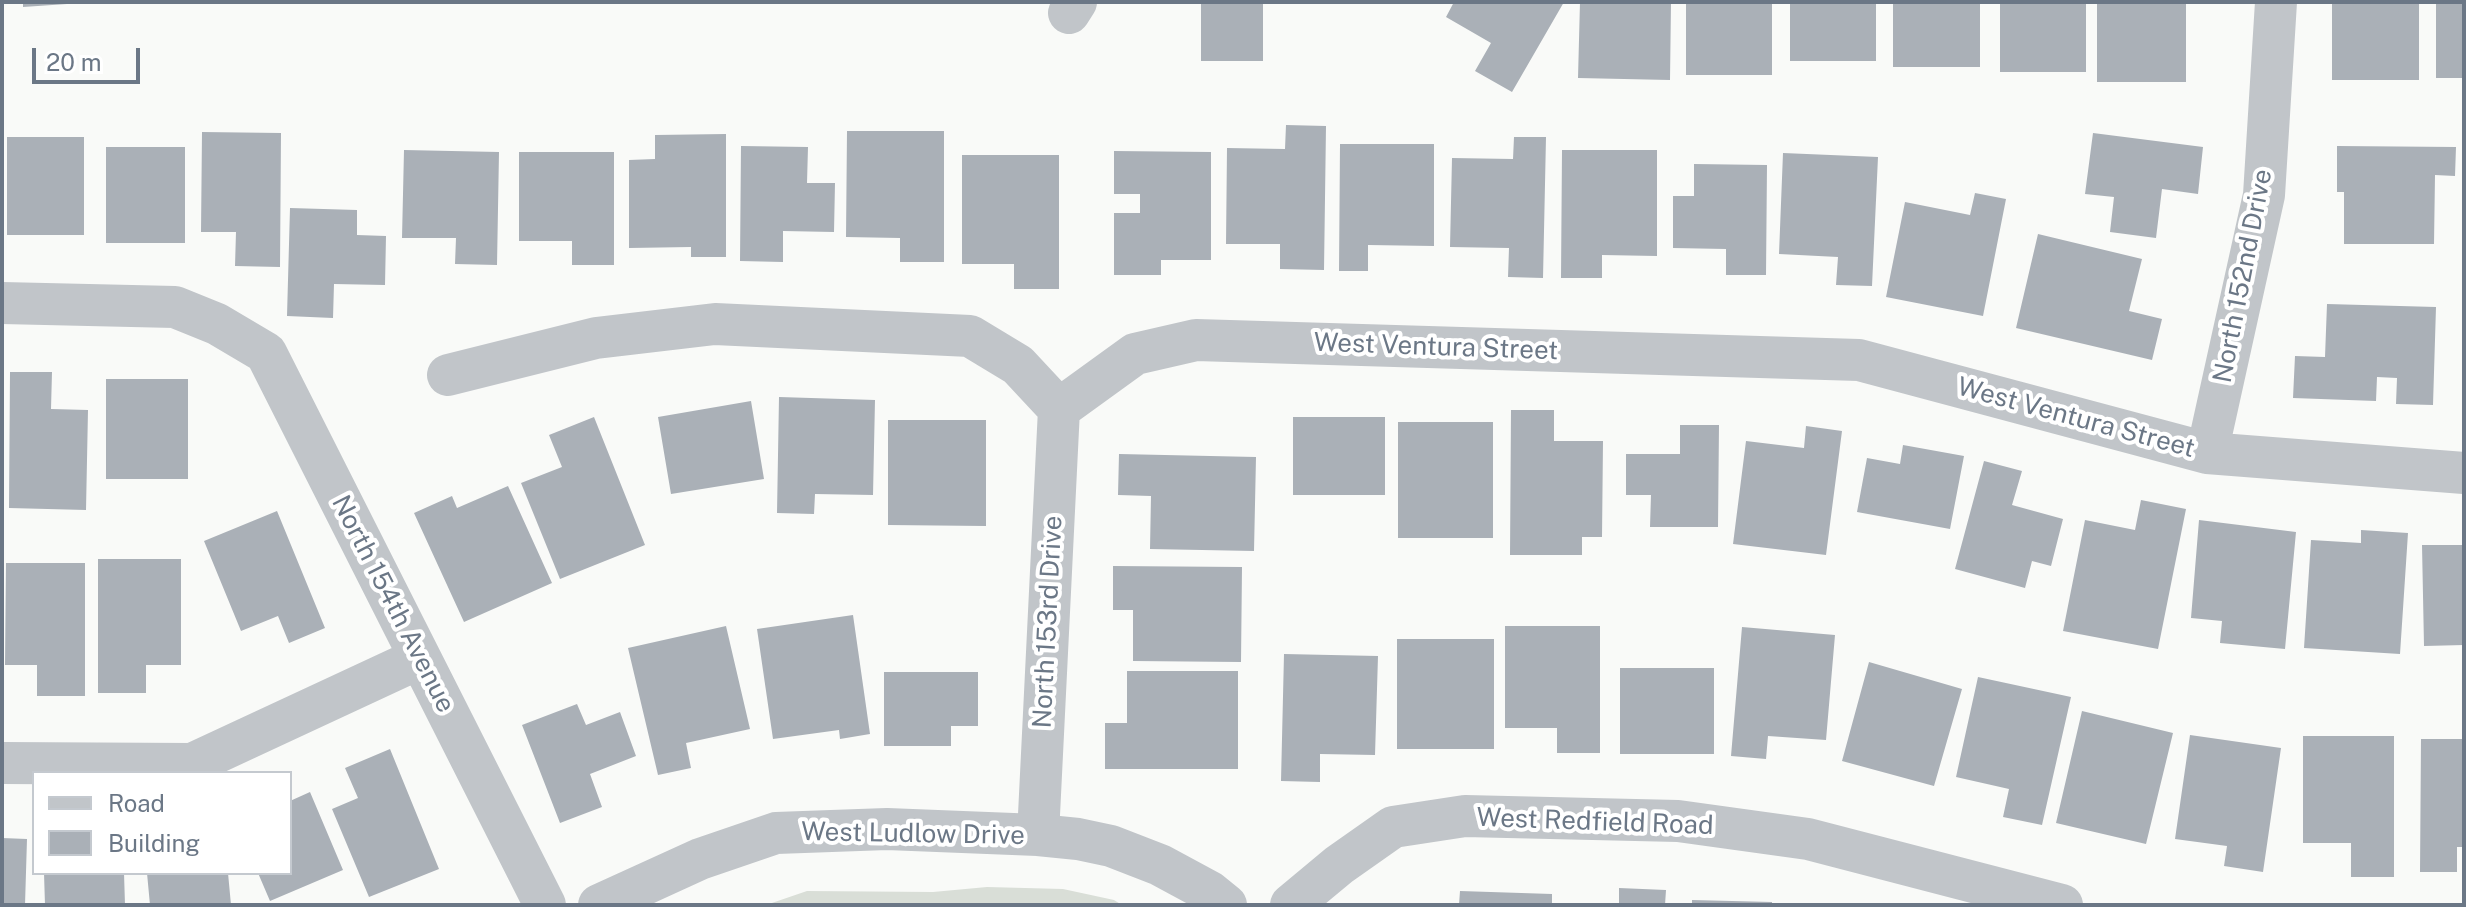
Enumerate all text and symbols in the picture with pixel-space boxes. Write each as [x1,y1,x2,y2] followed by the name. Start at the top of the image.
[36,32,144,82] scale bar
[46,48,102,76] text: 20 m
[2207,166,2279,386] street label: North 152nd Drive
[1313,327,1559,367] street label: West Ventura Street
[1954,371,2198,465] street label: West Ventura Street
[325,490,461,718] street label: North 154th Avenue
[1027,515,1069,729] street label: North 153rd Drive
[32,771,292,875] legend
[108,789,165,817] text: Road
[1476,802,1714,842] street label: West Redfield Road
[801,816,1025,852] street label: West Ludlow Drive
[108,829,200,857] text: Building

